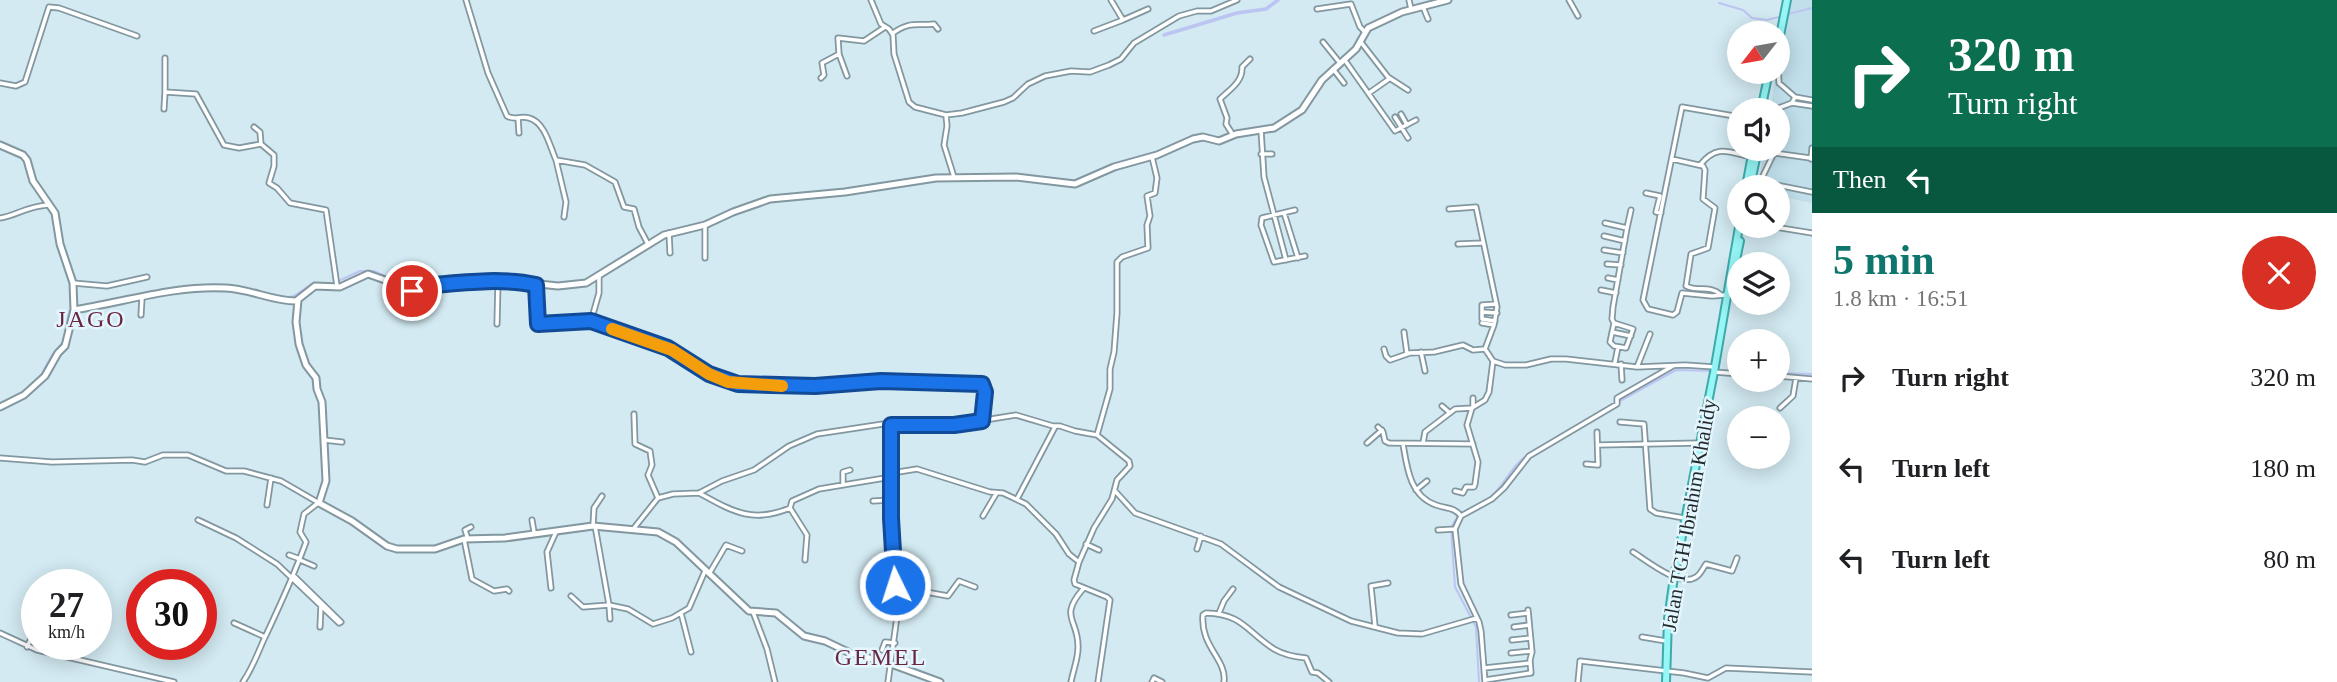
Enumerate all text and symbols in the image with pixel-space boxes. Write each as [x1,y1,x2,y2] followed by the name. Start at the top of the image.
[1727,21,1790,84] north arrow
[1727,21,1790,469] map controls
[1948,27,2075,82] text: 320 m
[1833,28,1924,119] icon: right
[1948,85,2078,121] text: Turn right
[1727,98,1790,161] button: sound
[1900,161,1938,199] icon: left
[1833,165,1886,194] text: Then
[1727,175,1790,238] button: search
[2242,236,2316,310] button: close
[1833,237,1935,283] text: 5 min
[1727,252,1790,315] button: layers
[382,261,442,321] pin
[393,272,431,310] icon: arrive
[1833,286,1968,311] text: 1.8 km · 16:51
[56,306,126,332] district label: JAGO
[1727,329,1790,392] button: +
[1833,359,1871,397] icon: right
[1892,363,2009,392] text: Turn right
[2250,363,2316,392] text: 320 m
[1657,396,1721,633] street label: Jalan TGH Ibrahim Khalidy
[1727,406,1790,469] button: −
[1833,450,1871,488] icon: left
[1892,454,1990,483] text: Turn left
[2250,454,2316,483] text: 180 m
[1833,541,1871,579] icon: left
[1892,545,1990,574] text: Turn left
[2263,545,2316,574] text: 80 m
[858,548,932,622] position arrow
[126,569,217,660] speed limit sign: 30
[49,586,84,625] text: 27
[48,622,85,642] text: km/h
[835,644,927,670] district label: GEMEL

